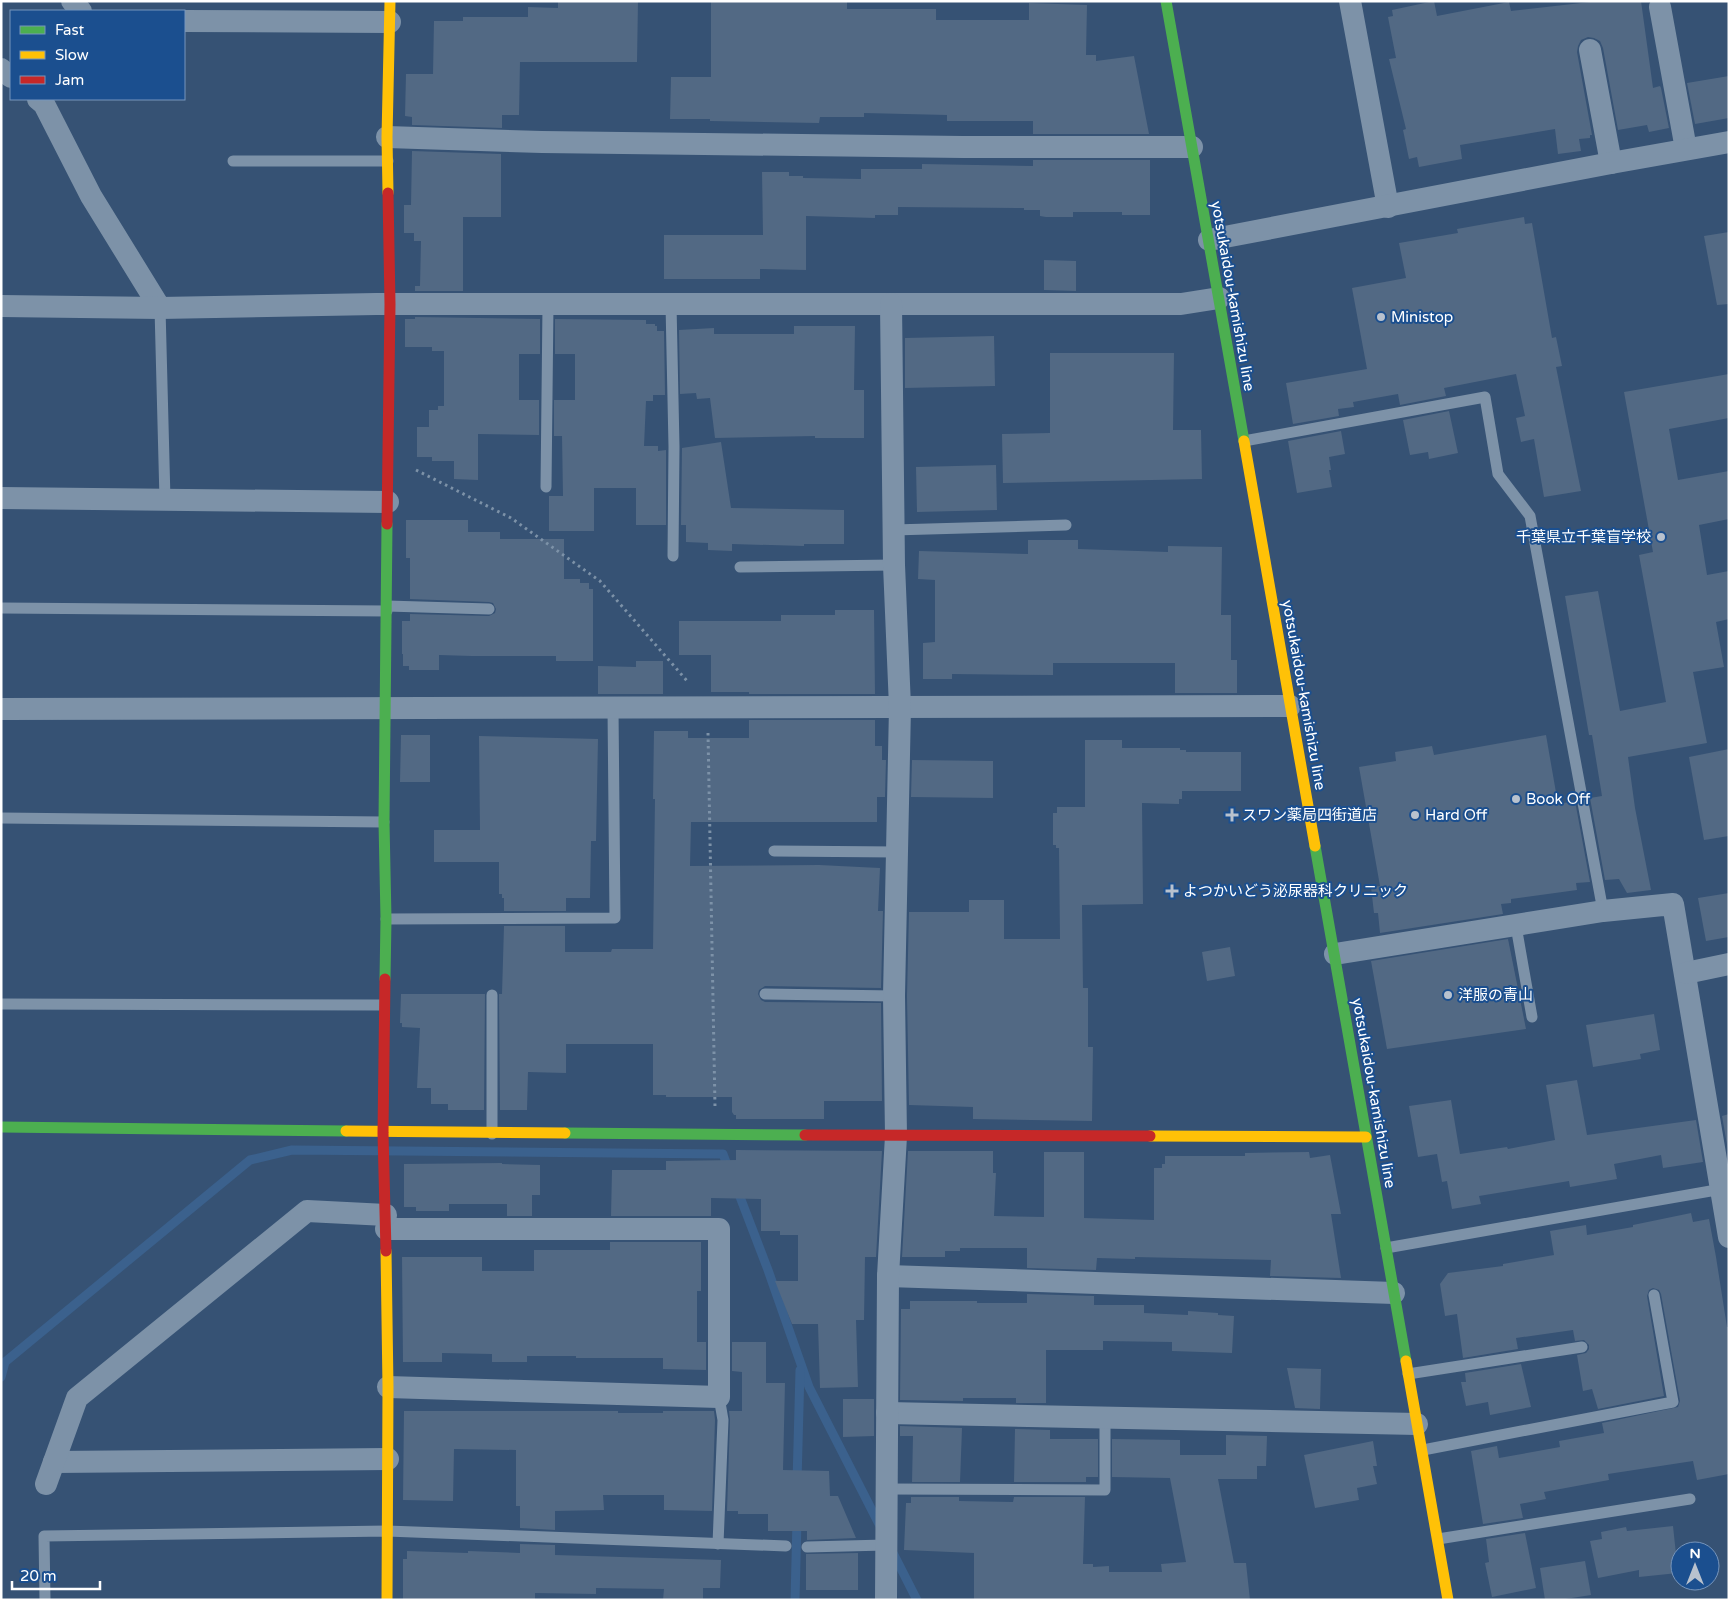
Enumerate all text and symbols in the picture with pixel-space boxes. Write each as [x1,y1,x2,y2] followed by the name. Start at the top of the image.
[10,10,185,100] legend
[55,21,85,39] text: Fast
[55,46,89,64] text: Slow
[55,71,84,89] text: Jam
[1207,200,1259,392] street label: yotsukaidou-kamishizu line
[1391,308,1453,326] place label: Ministop
[1375,311,1387,323] marker: Ministop
[1516,528,1651,546] place label: 千葉県立千葉盲学校
[1655,531,1667,543] marker: 千葉県立千葉盲学校
[1278,599,1330,791] street label: yotsukaidou-kamishizu line
[1526,790,1591,808] place label: Book Off
[1510,793,1522,805] marker: Book Off
[1242,806,1377,824] place label: スワン薬局四街道店
[1425,806,1488,824] place label: Hard Off
[1226,809,1238,821] marker: スワン薬局四街道店
[1409,809,1421,821] marker: Hard Off
[1183,882,1408,900] place label: よつかいどう泌尿器科クリニック
[1165,884,1179,898] marker: よつかいどう泌尿器科クリニック
[1458,986,1533,1004] place label: 洋服の青山
[1442,989,1454,1001] marker: 洋服の青山
[1348,997,1400,1189] street label: yotsukaidou-kamishizu line
[1670,1541,1720,1591] north arrow
[1689,1545,1701,1562] text: N
[12,1558,100,1590] scale bar
[20,1567,57,1585] text: 20 m

